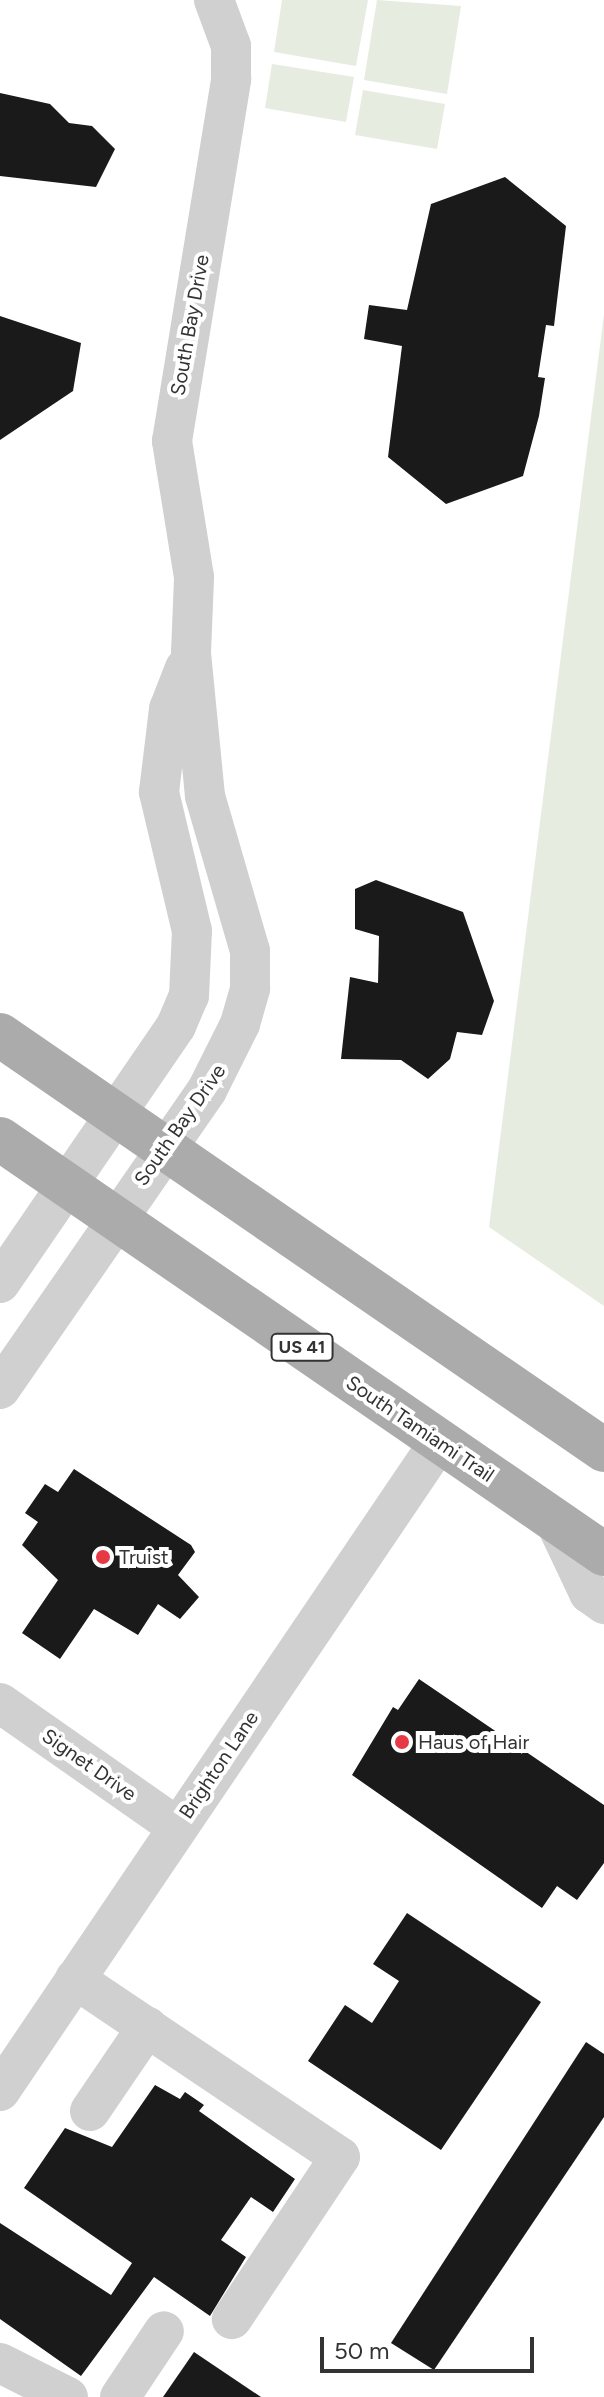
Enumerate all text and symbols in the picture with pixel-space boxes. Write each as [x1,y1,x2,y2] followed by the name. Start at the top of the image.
[166,253,214,397] street label: South Bay Drive
[129,1060,231,1190] street label: South Bay Drive
[270,1333,334,1361] road number: US 41
[341,1371,499,1487] street label: South Tamiami Trail
[119,1545,169,1569] place label: Truist
[94,1548,112,1566] marker: Truist
[174,1707,264,1823] street label: Brighton Lane
[37,1724,141,1806] street label: Signet Drive
[418,1730,529,1754] place label: Haus of Hair
[393,1733,411,1751] marker: Haus of Hair
[324,2321,538,2371] scale bar
[334,2336,390,2365] text: 50 m

